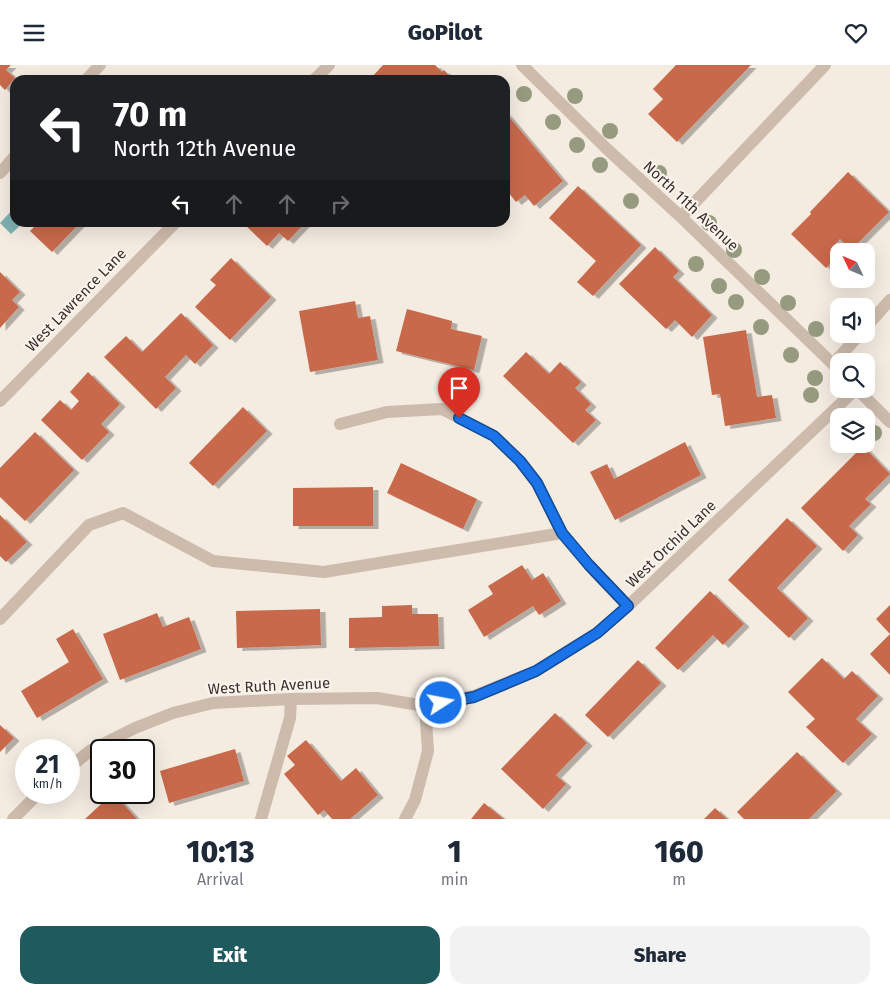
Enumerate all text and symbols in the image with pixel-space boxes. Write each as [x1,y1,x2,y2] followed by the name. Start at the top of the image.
[20,19,48,47] icon: menu
[408,19,482,46] text: GoPilot
[842,19,870,47] icon: heart
[113,93,187,135] text: 70 m
[30,95,95,160] icon: left
[113,135,296,162] text: North 12th Avenue
[640,157,742,255] street label: North 11th Avenue
[167,190,195,218] icon: left
[220,190,248,218] icon: ahead
[273,190,301,218] icon: ahead
[326,190,354,218] icon: right
[830,243,875,287] north arrow
[830,243,875,453] map controls
[22,245,130,355] street label: West Lawrence Lane
[830,298,875,343] button: sound
[830,353,875,398] button: search
[438,367,480,418] pin
[445,374,473,402] icon: arrive
[830,408,875,453] button: layers
[622,496,720,592] street label: West Orchid Lane
[207,674,331,698] street label: West Ruth Avenue
[414,676,466,728] position arrow
[90,739,155,804] speed limit sign: 30
[36,750,59,780] text: 21
[33,777,62,791] text: km/h
[186,834,254,870] text: 10:13
[447,834,462,870] text: 1
[655,834,704,870] text: 160
[197,870,244,889] text: Arrival
[441,870,468,889] text: min
[672,870,686,889] text: m
[20,926,440,984] button: Exit
[450,926,870,984] button: Share

